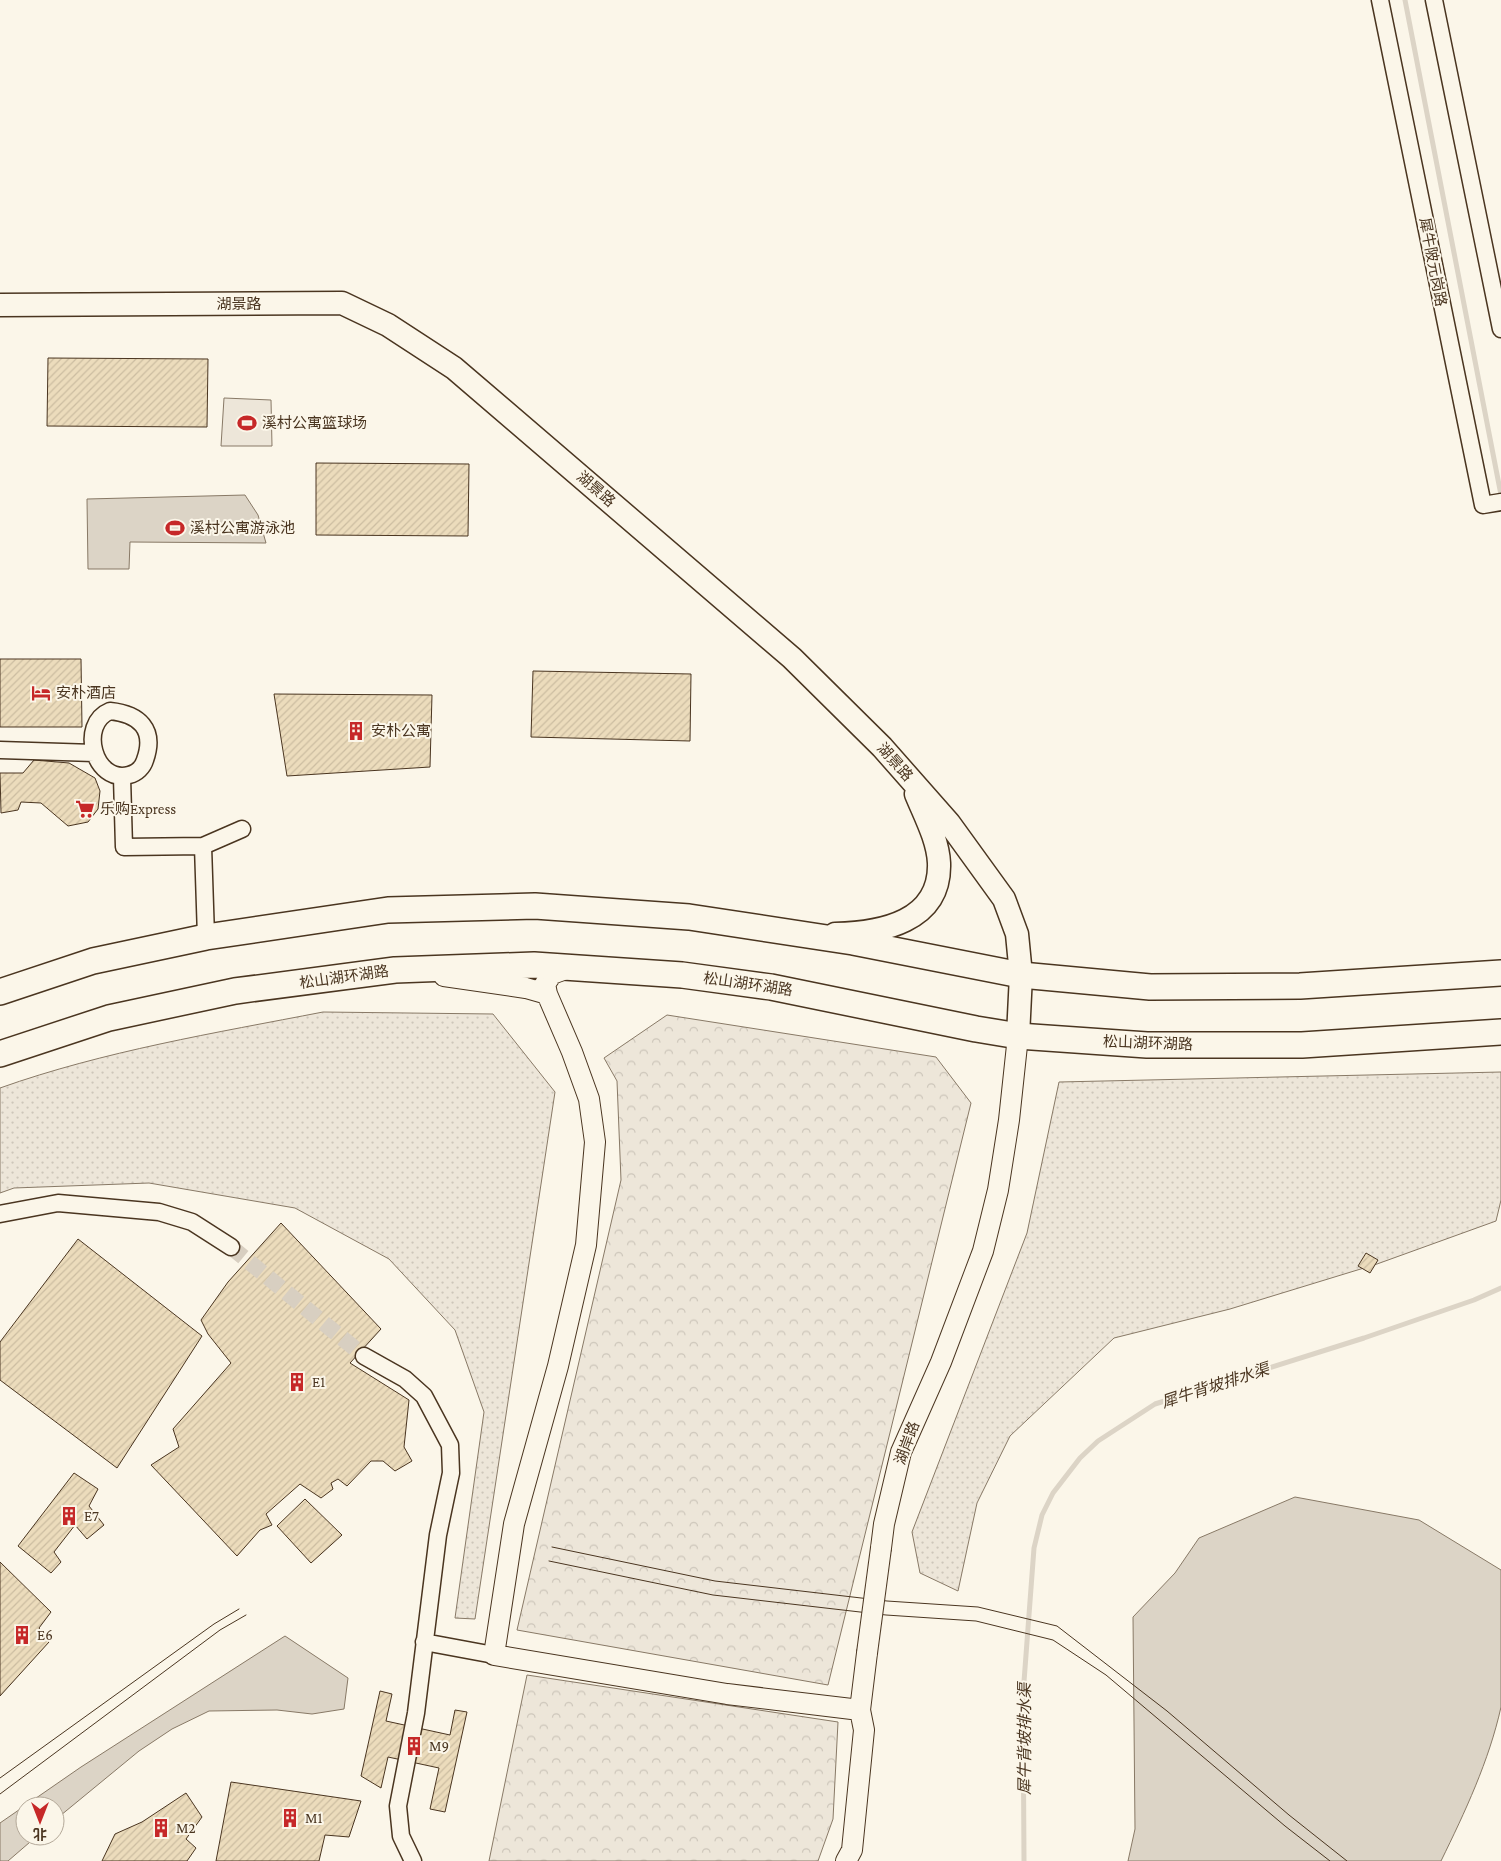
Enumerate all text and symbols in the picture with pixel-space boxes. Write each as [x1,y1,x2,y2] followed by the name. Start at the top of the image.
[1417,216,1449,308] street label: 犀牛陂元岗路
[216,296,262,312] street label: 湖景路
[236,412,258,434] sports icon: 溪村公寓篮球场
[262,414,367,431] place label: 溪村公寓篮球场
[574,468,618,510] street label: 湖景路
[164,517,186,539] sports icon: 溪村公寓游泳池
[190,519,295,536] place label: 溪村公寓游泳池
[30,682,52,704] hotel icon: 安朴酒店
[56,684,116,701] place label: 安朴酒店
[345,720,367,742] building icon: 安朴公寓
[371,722,431,739] place label: 安朴公寓
[874,740,916,784] street label: 湖景路
[74,798,96,820] supermarket icon: 乐购Express
[100,801,176,818] place label: 乐购Express
[298,963,390,991] street label: 松山湖环湖路
[702,970,794,998] street label: 松山湖环湖路
[1103,1033,1193,1053] street label: 松山湖环湖路
[1159,1359,1273,1411] water label: 犀牛背坡排水渠
[286,1371,308,1393] building icon: E1
[312,1374,325,1390] place label: E1
[892,1419,922,1467] street label: 湖岸路
[58,1505,80,1527] building icon: E7
[84,1508,99,1524] place label: E7
[11,1624,33,1646] building icon: E6
[37,1627,53,1643] place label: E6
[1016,1681,1033,1795] water label: 犀牛背坡排水渠
[403,1735,425,1757] building icon: M9
[429,1738,449,1754] place label: M9
[15,1796,65,1846] north arrow
[279,1807,301,1829] building icon: M1
[305,1810,322,1826] place label: M1
[150,1817,172,1839] building icon: M2
[176,1820,196,1836] place label: M2
[33,1826,47,1842] text: 北

